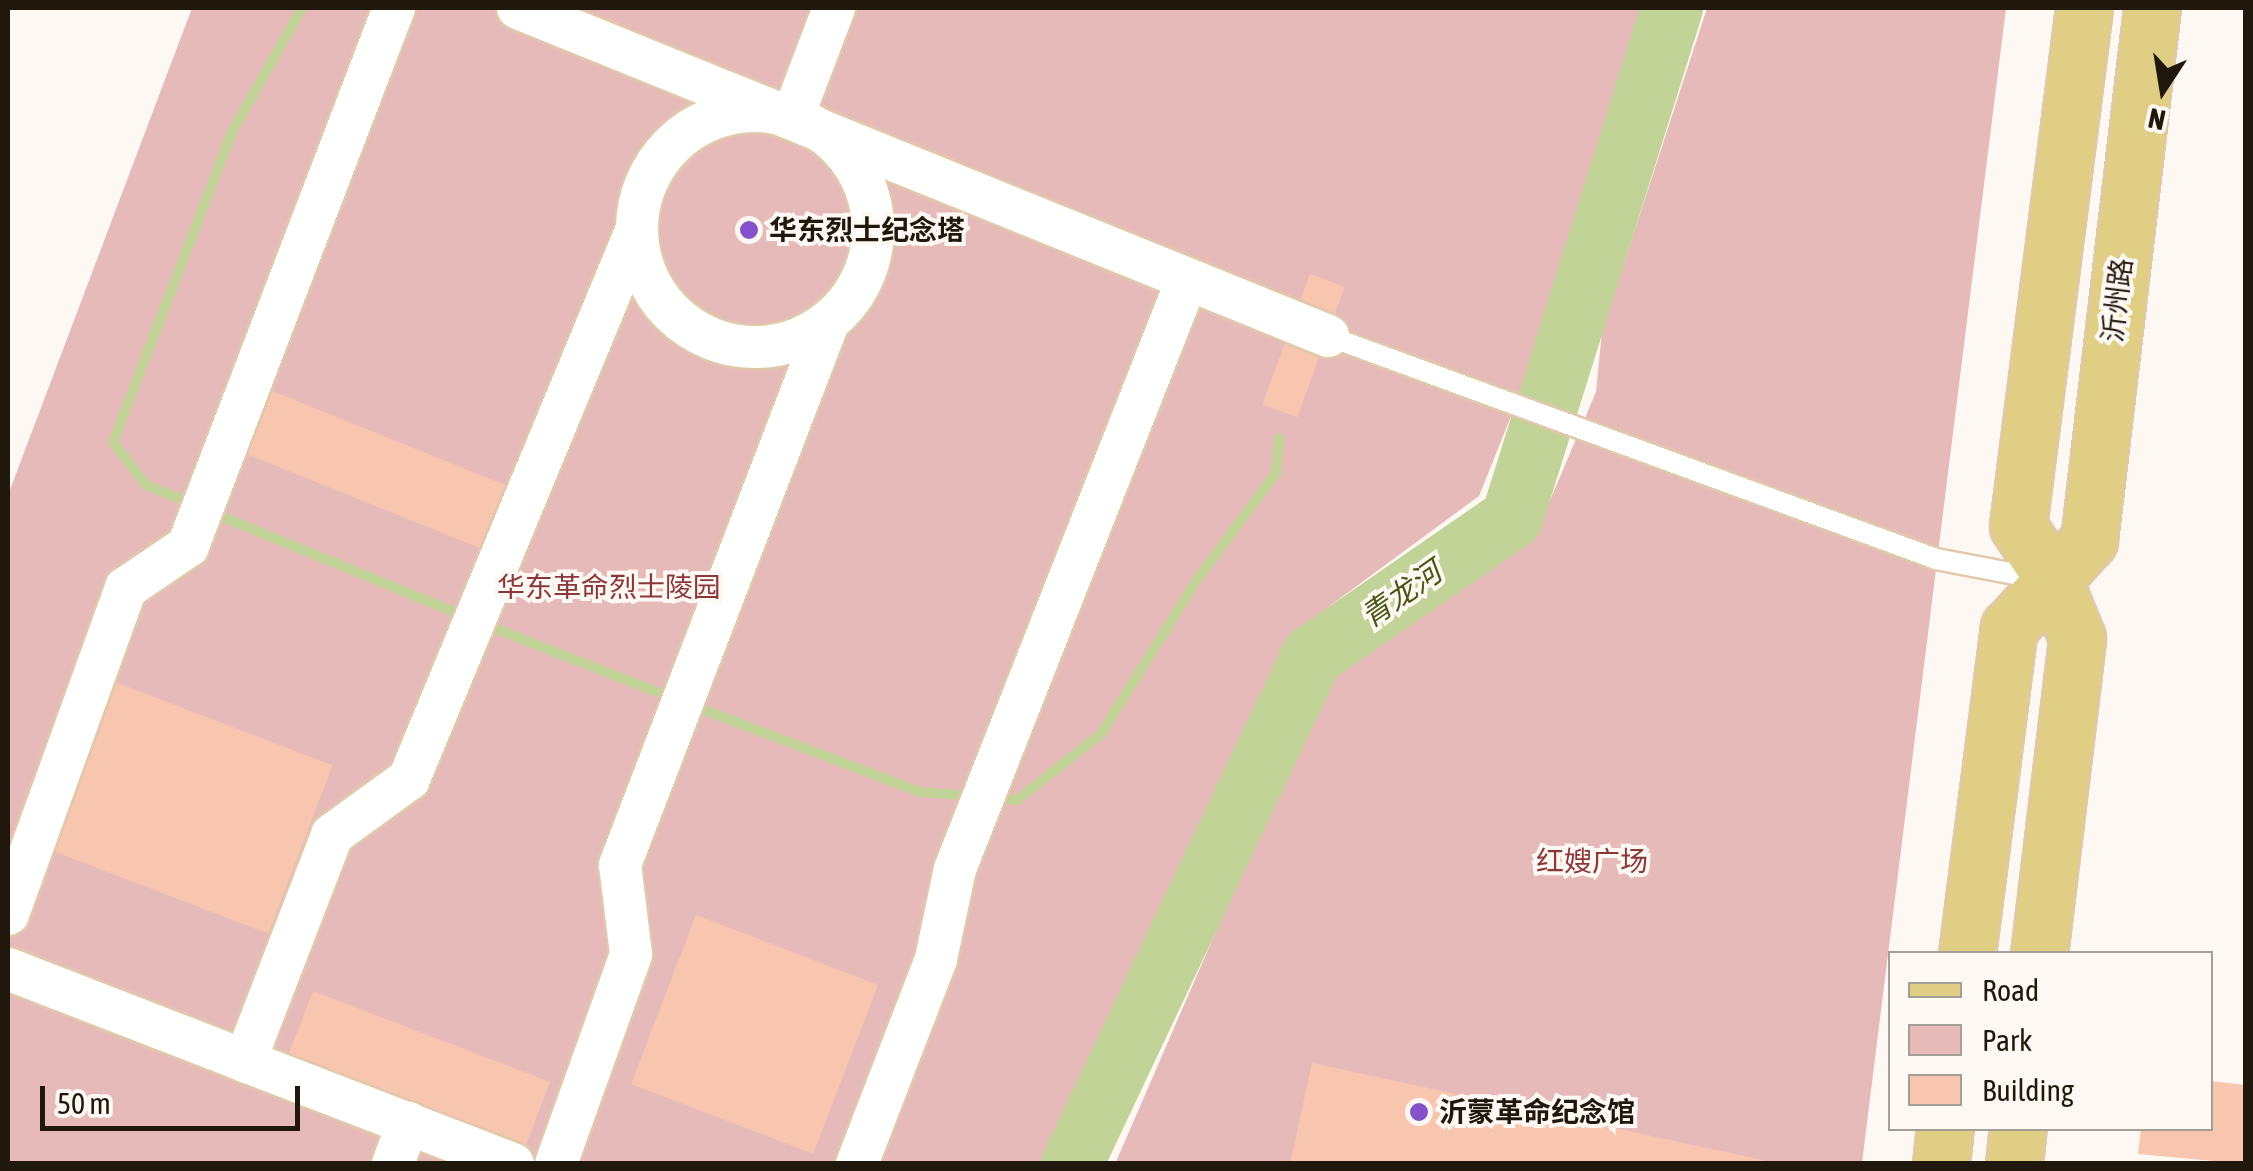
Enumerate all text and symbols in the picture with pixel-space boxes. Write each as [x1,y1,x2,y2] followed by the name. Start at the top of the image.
[2113,40,2213,140] north arrow
[2145,102,2168,137] text: N
[769,213,965,247] place label: 华东烈士纪念塔
[738,219,760,241] marker: 华东烈士纪念塔
[2095,256,2139,344] street label: 沂州路
[1354,553,1448,635] water label: 青龙河
[497,570,721,604] park label: 华东革命烈士陵园
[1536,844,1648,878] park label: 红嫂广场
[1888,951,2213,1131] legend
[1982,973,2039,1007] text: Road
[1982,1023,2032,1057] text: Park
[45,1066,305,1128] scale bar
[1982,1073,2074,1107] text: Building
[57,1086,111,1120] text: 50 m
[1439,1095,1635,1129] place label: 沂蒙革命纪念馆
[1408,1101,1430,1123] marker: 沂蒙革命纪念馆

